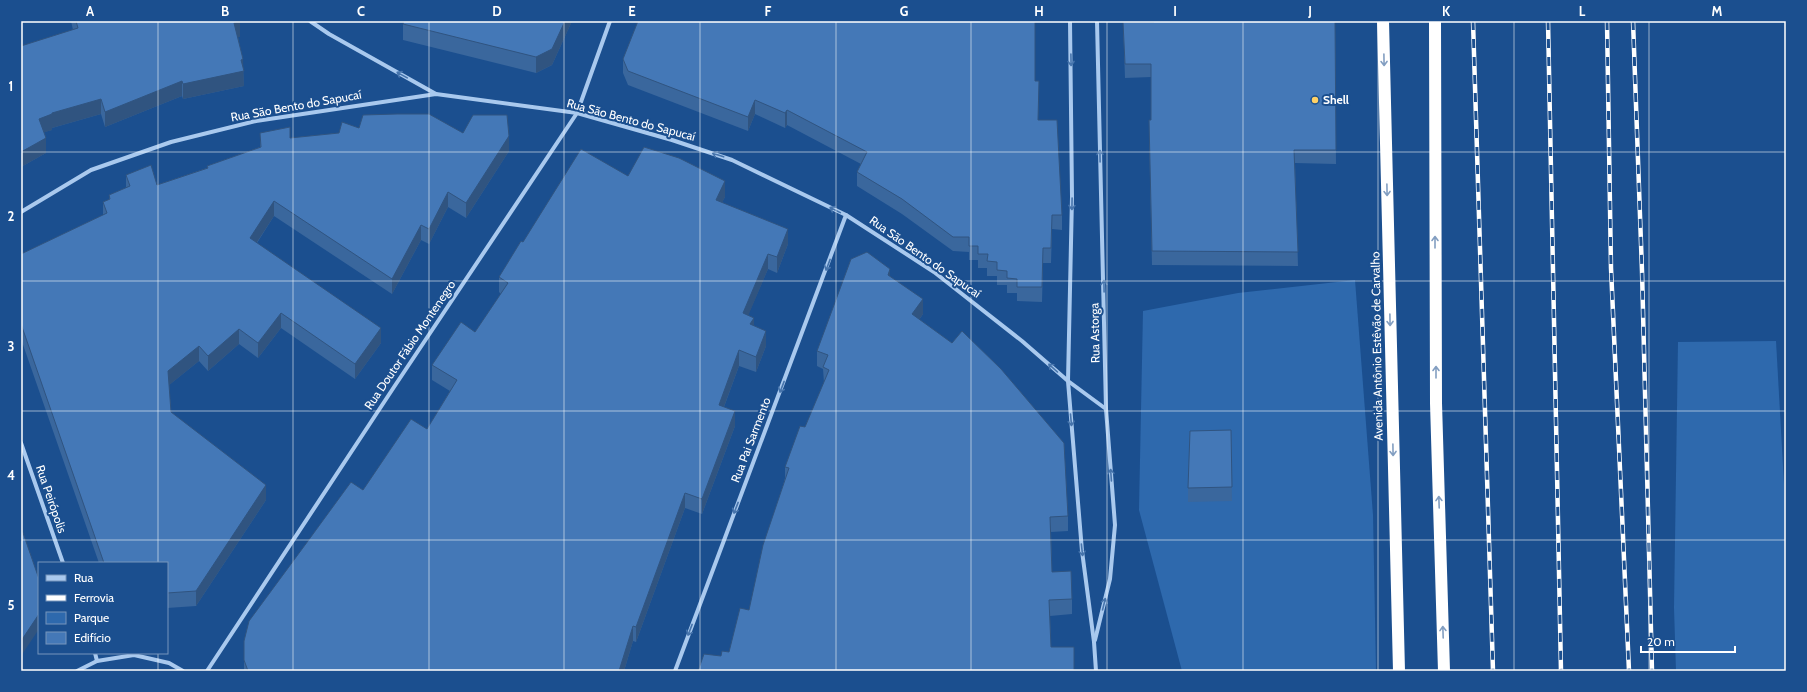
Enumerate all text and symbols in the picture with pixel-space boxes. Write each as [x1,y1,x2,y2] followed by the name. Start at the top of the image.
[86,3,95,19] text: A
[221,3,229,19] text: B
[357,3,365,19] text: C
[492,3,502,19] text: D
[628,3,636,19] text: E
[765,3,772,19] text: F
[900,3,909,19] text: G
[1034,3,1044,19] text: H
[1173,3,1177,19] text: I
[1307,3,1312,19] text: J
[1442,3,1451,19] text: K
[1579,3,1586,19] text: L
[1712,3,1723,19] text: M
[1067,53,1075,66] one-way arrow
[1380,53,1388,66] one-way arrow
[396,71,408,79] one-way arrow
[9,78,13,94] text: 1
[229,87,363,124] street label: Rua São Bento do Sapucaí
[1323,92,1349,107] place label: Shell
[565,95,698,144] street label: Rua São Bento do Sapucaí
[1310,95,1320,105] marker: Shell
[1097,150,1104,163] one-way arrow
[711,151,724,158] one-way arrow
[1383,183,1391,196] one-way arrow
[1068,197,1076,210] one-way arrow
[829,206,841,213] one-way arrow
[8,208,15,224] text: 2
[867,212,984,301] street label: Rua São Bento do Sapucaí
[1431,236,1439,249] one-way arrow
[1367,251,1386,441] street label: Avenida Antônio Estêvão de Carvalho
[823,259,831,271] one-way arrow
[361,277,459,412] street label: Rua Doutor Fábio Montenegro
[1100,280,1107,293] one-way arrow
[1086,303,1103,363] street label: Rua Astorga
[1386,313,1394,326] one-way arrow
[7,338,15,354] text: 3
[1048,364,1058,373] one-way arrow
[1432,366,1440,379] one-way arrow
[777,380,785,392] one-way arrow
[727,395,774,485] street label: Rua Pai Sarmento
[1068,413,1075,426] one-way arrow
[1390,443,1397,456] one-way arrow
[33,463,70,535] street label: Rua Peirópolis
[7,467,15,483] text: 4
[1108,469,1115,482] one-way arrow
[1435,496,1442,509] one-way arrow
[732,502,740,514] one-way arrow
[1078,543,1086,556] one-way arrow
[38,562,168,654] legend
[74,570,93,585] text: Rua
[74,590,114,605] text: Ferrovia
[8,597,15,613] text: 5
[1100,598,1108,611] one-way arrow
[74,610,109,625] text: Parque
[686,624,694,636] one-way arrow
[1439,626,1446,639] one-way arrow
[1641,628,1735,654] scale bar
[74,630,111,645] text: Edifício
[1647,634,1675,649] text: 20 m

